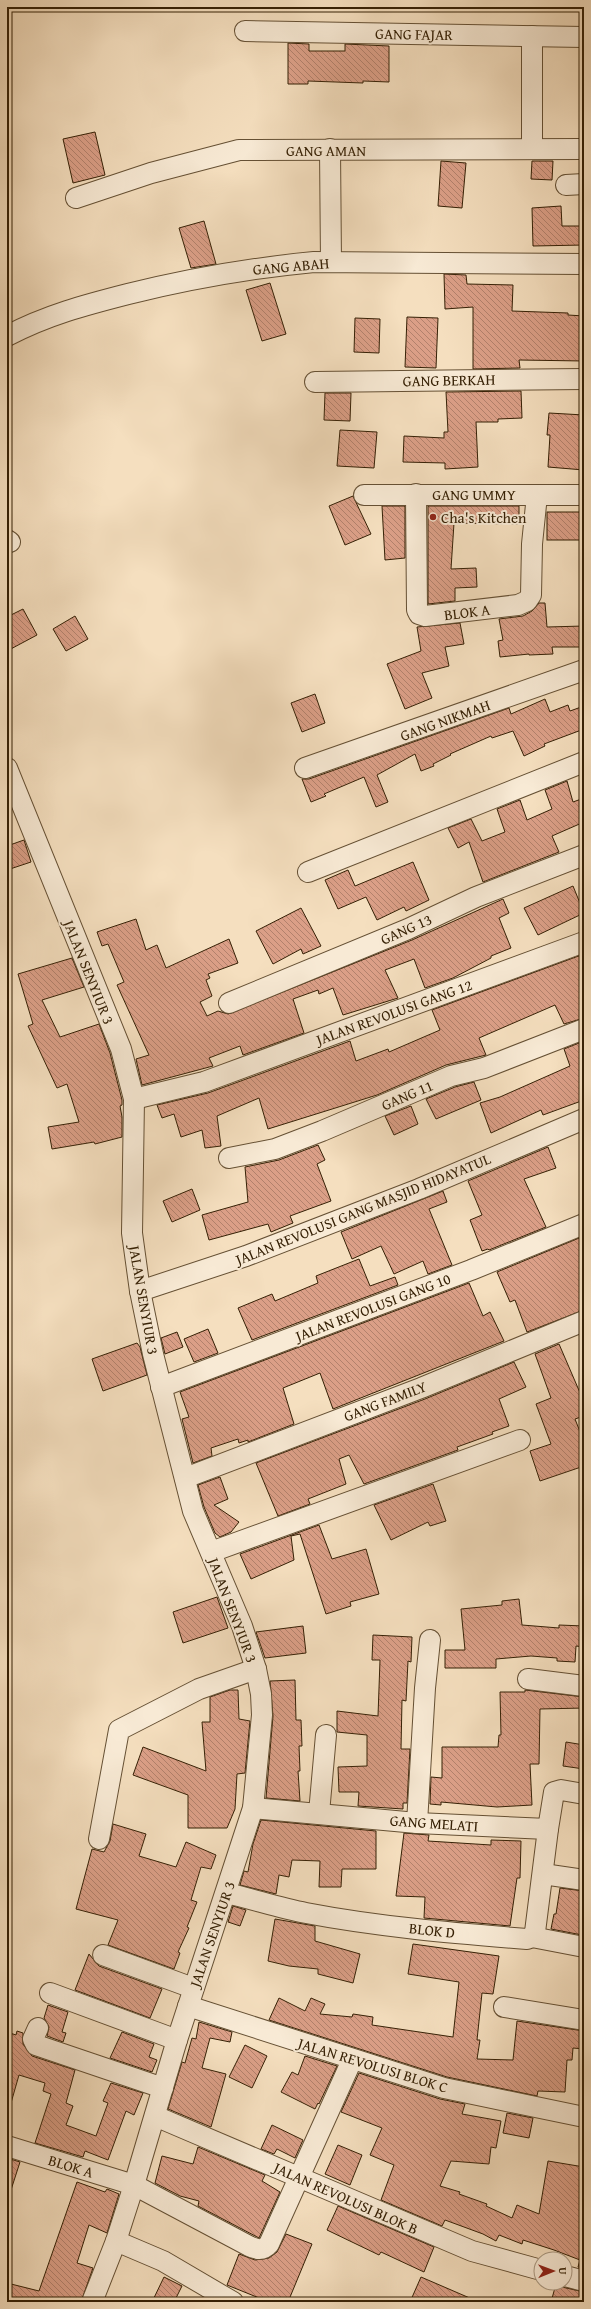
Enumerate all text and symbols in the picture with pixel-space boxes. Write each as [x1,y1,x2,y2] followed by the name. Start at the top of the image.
[375,23,453,45] street label: GANG FAJAR
[286,140,366,161] street label: GANG AMAN
[252,252,330,280] street label: GANG ABAH
[403,369,495,391] street label: GANG BERKAH
[432,484,516,505] street label: GANG UMMY
[441,507,527,528] place label: Cha's Kitchen
[428,512,438,522] marker: Cha's Kitchen
[443,599,491,625] street label: BLOK A
[397,694,493,746] street label: GANG NIKMAH
[377,908,435,950] street label: GANG 13
[58,915,119,1027] street label: JALAN SENYIUR 3
[311,974,475,1051] street label: JALAN REVOLUSI GANG 12
[378,1075,436,1115] street label: GANG 11
[230,1148,494,1271] street label: JALAN REVOLUSI GANG MASJID HIDAYATUL
[124,1242,164,1356] street label: JALAN SENYIUR 3
[291,1268,454,1347] street label: JALAN REVOLUSI GANG 10
[340,1376,430,1426] street label: GANG FAMILY
[203,1553,263,1665] street label: JALAN SENYIUR 3
[389,1809,479,1837] street label: GANG MELATI
[183,1878,240,1992] street label: JALAN SENYIUR 3
[408,1917,456,1943] street label: BLOK D
[294,2032,450,2098] street label: JALAN REVOLUSI BLOK C
[46,2149,96,2183] street label: BLOK A
[269,2156,422,2239] street label: JALAN REVOLUSI BLOK B
[533,2251,573,2291] north arrow
[555,2267,571,2275] text: U

